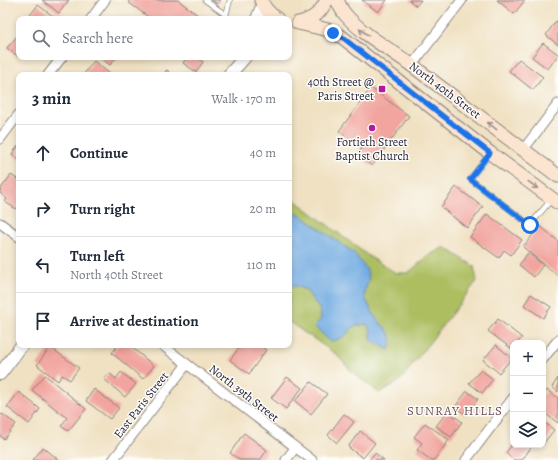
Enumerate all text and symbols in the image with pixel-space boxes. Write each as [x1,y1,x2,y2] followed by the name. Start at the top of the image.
[16,16,292,60] search box
[324,24,342,42] route end
[30,27,52,49] icon: search
[62,28,133,48] text: Search here
[359,28,370,36] one-way arrow
[406,58,484,122] street label: North 40th Street
[308,74,374,104] place label: 40th Street @ Paris Street
[377,84,387,94] marker: 40th Street @ Paris Street
[32,87,71,110] text: 3 min
[211,90,276,107] text: Walk · 170 m
[486,122,497,131] one-way arrow
[367,123,377,133] marker: Fortieth Street Baptist Church
[335,134,410,164] place label: Fortieth Street Baptist Church
[32,142,54,164] icon: ahead
[70,143,128,163] text: Continue
[250,144,276,161] text: 40 m
[528,181,539,189] one-way arrow
[32,198,54,220] icon: right
[70,199,135,219] text: Turn right
[250,200,276,217] text: 20 m
[521,216,539,234] route start
[70,246,125,266] text: Turn left
[32,254,54,276] icon: left
[247,256,276,273] text: 110 m
[70,266,163,283] text: North 40th Street
[32,310,54,332] icon: arrive
[70,311,199,331] text: Arrive at destination
[510,340,546,448] map controls
[510,340,546,376] button: +
[206,361,282,425] street label: North 39th Street
[110,368,172,442] street label: East Paris Street
[510,376,546,412] button: −
[407,402,503,419] district label: SUNRAY HILLS
[510,412,546,448] button: layers

